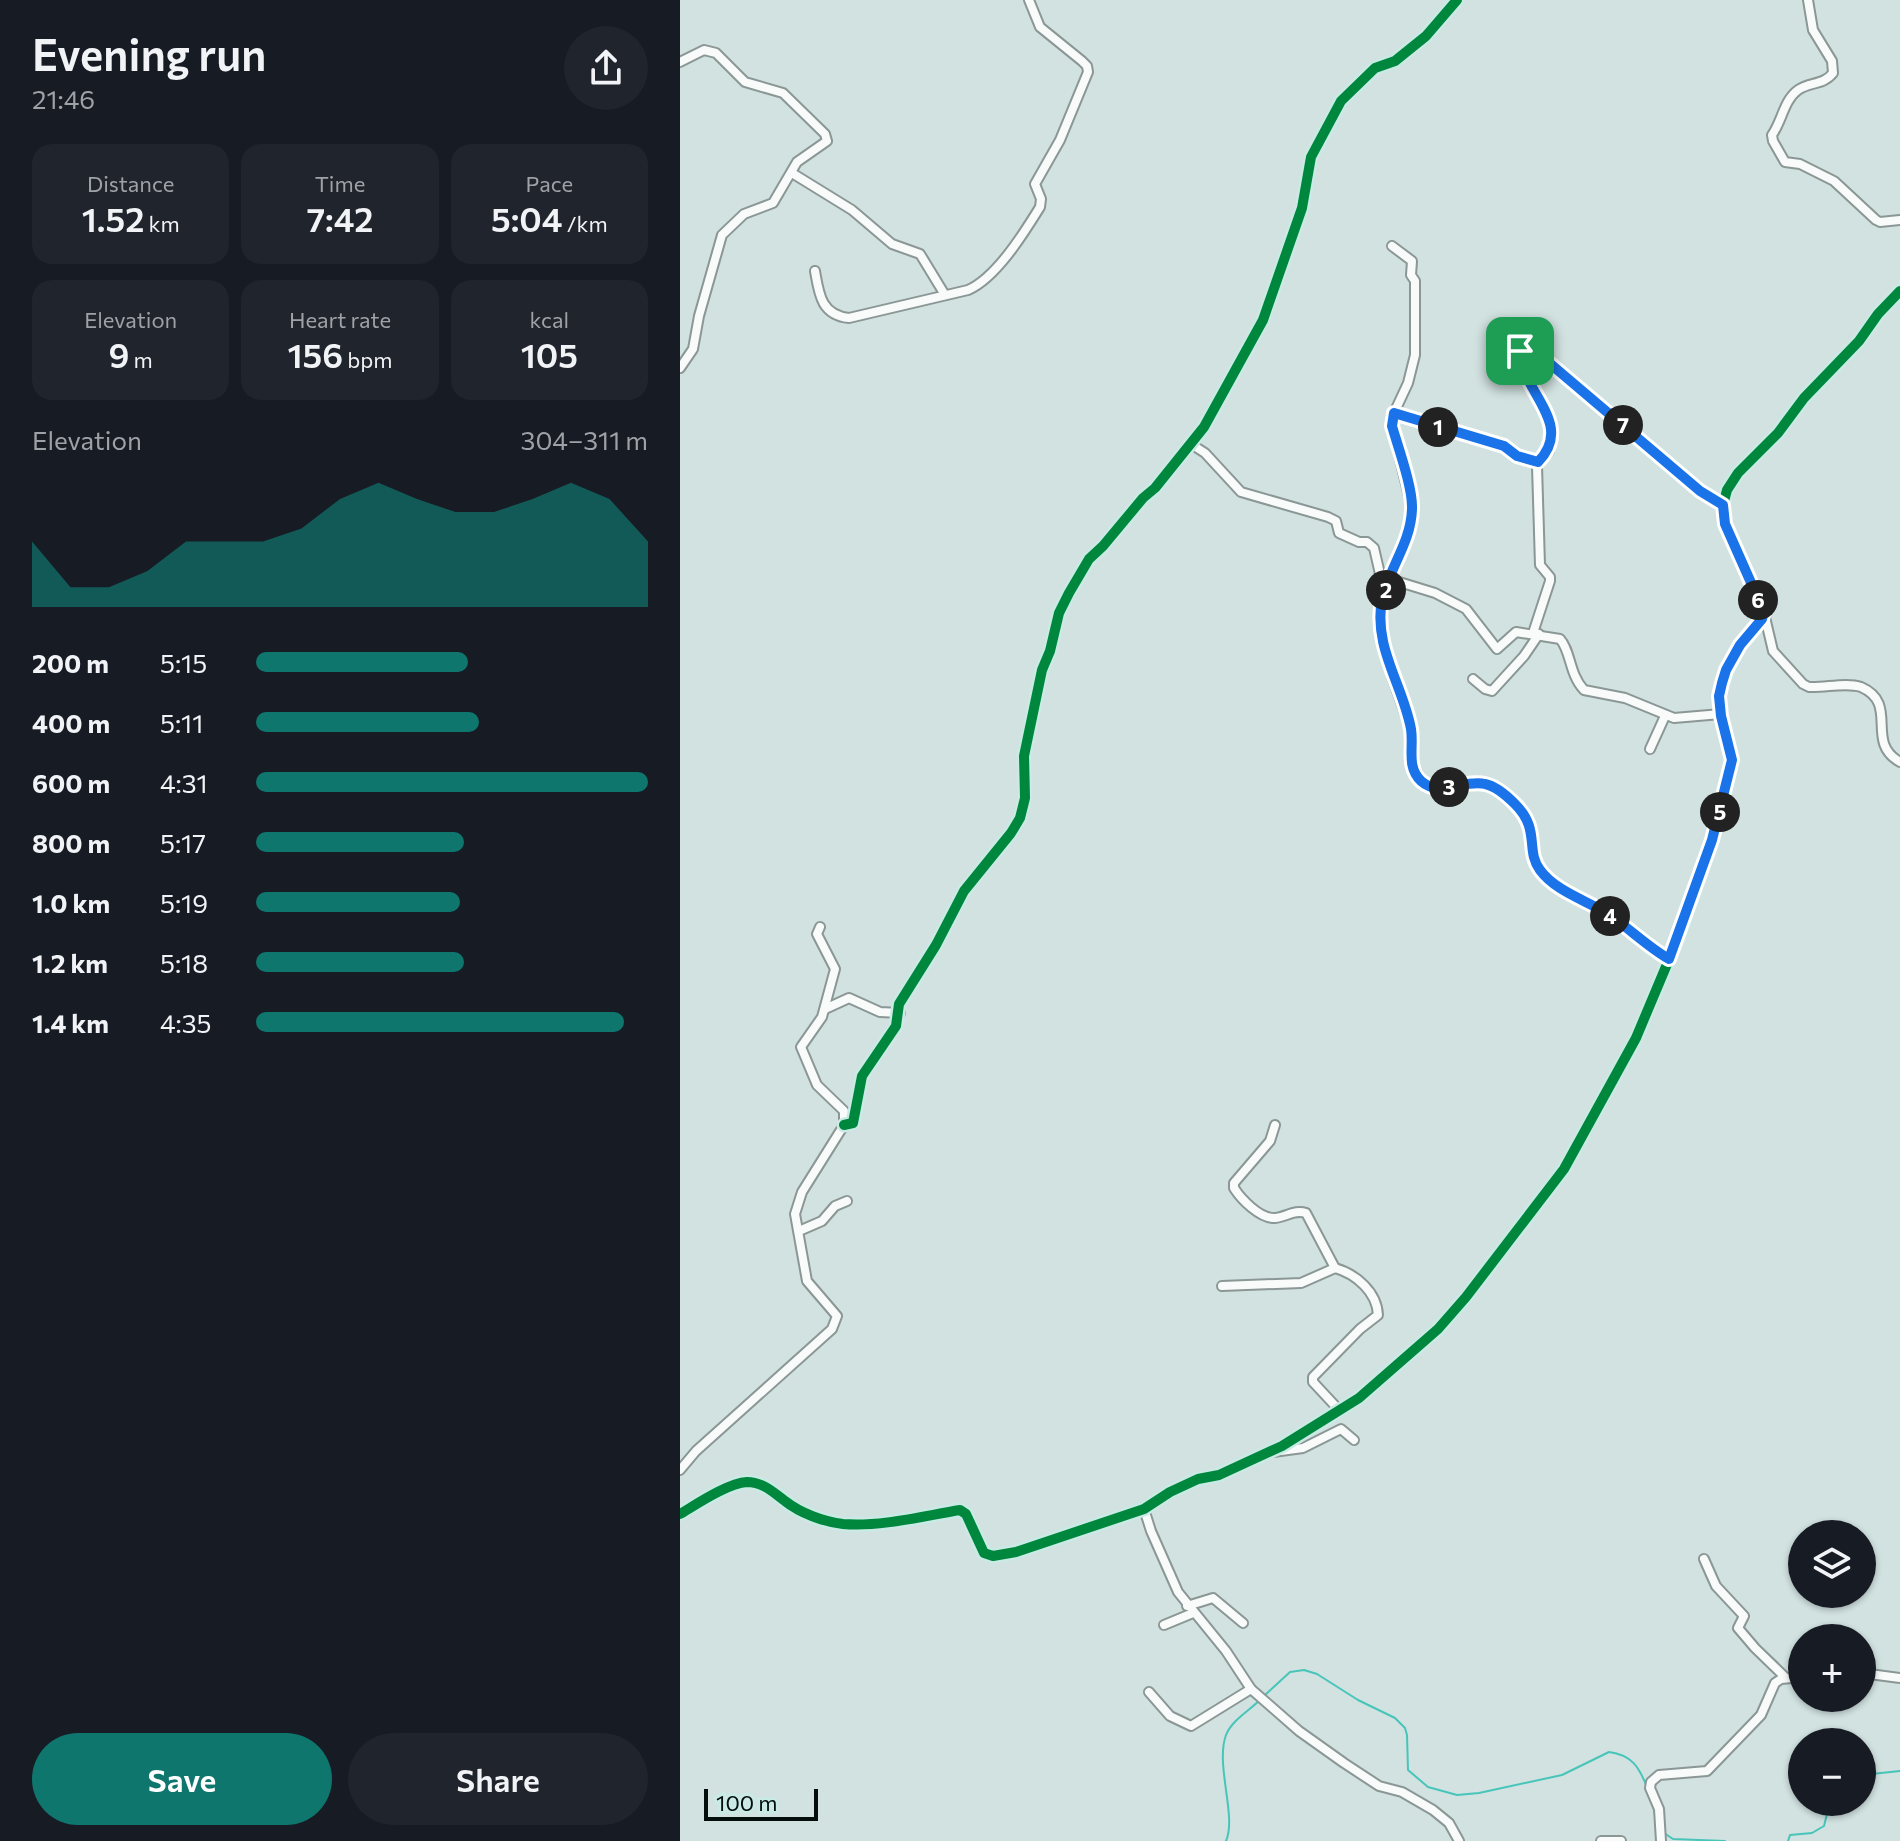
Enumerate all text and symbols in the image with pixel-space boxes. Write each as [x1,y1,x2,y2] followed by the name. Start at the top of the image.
[32,26,266,80] text: Evening run
[564,26,648,110] button: share
[32,83,95,114] text: 21:46
[87,170,174,197] text: Distance
[315,170,365,197] text: Time
[525,170,573,197] text: Pace
[82,197,144,239] text: 1.52
[307,197,373,239] text: 7:42
[491,197,563,239] text: 5:04
[144,210,180,237] text: km
[563,210,608,237] text: /km
[84,306,177,333] text: Elevation
[289,306,391,333] text: Heart rate
[530,306,569,333] text: kcal
[1486,317,1554,385] pin
[1498,329,1542,373] icon: arrive
[109,333,129,375] text: 9
[287,333,343,375] text: 156
[521,333,578,375] text: 105
[129,346,153,373] text: m
[343,346,393,373] text: bpm
[1603,405,1643,445] pin: 7
[1418,407,1458,447] pin: 1
[1617,411,1629,438] text: 7
[1433,413,1443,440] text: 1
[32,424,142,455] text: Elevation
[521,424,648,455] text: 304–311 m
[1366,570,1406,610] pin: 2
[1380,576,1392,603] text: 2
[1738,580,1778,620] pin: 6
[1751,586,1765,613] text: 6
[32,647,109,678] text: 200 m
[160,647,207,678] text: 5:15
[32,707,110,738] text: 400 m
[160,707,203,738] text: 5:11
[32,767,110,798] text: 600 m
[160,767,208,798] text: 4:31
[1429,767,1469,807] pin: 3
[1443,773,1455,800] text: 3
[1700,792,1740,832] pin: 5
[1714,798,1726,825] text: 5
[32,827,110,858] text: 800 m
[160,827,206,858] text: 5:17
[32,887,110,918] text: 1.0 km
[160,887,208,918] text: 5:19
[1590,896,1630,936] pin: 4
[1603,902,1617,929] text: 4
[32,947,108,978] text: 1.2 km
[160,947,208,978] text: 5:18
[32,1007,109,1038] text: 1.4 km
[160,1007,212,1038] text: 4:35
[1788,1520,1876,1816] map controls
[1788,1520,1876,1608] button: layers
[1788,1624,1876,1712] button: +
[1788,1728,1876,1816] button: −
[32,1733,332,1825] button: Save
[348,1733,648,1825] button: Share
[704,1785,818,1821] scale bar
[716,1789,778,1816] text: 100 m

